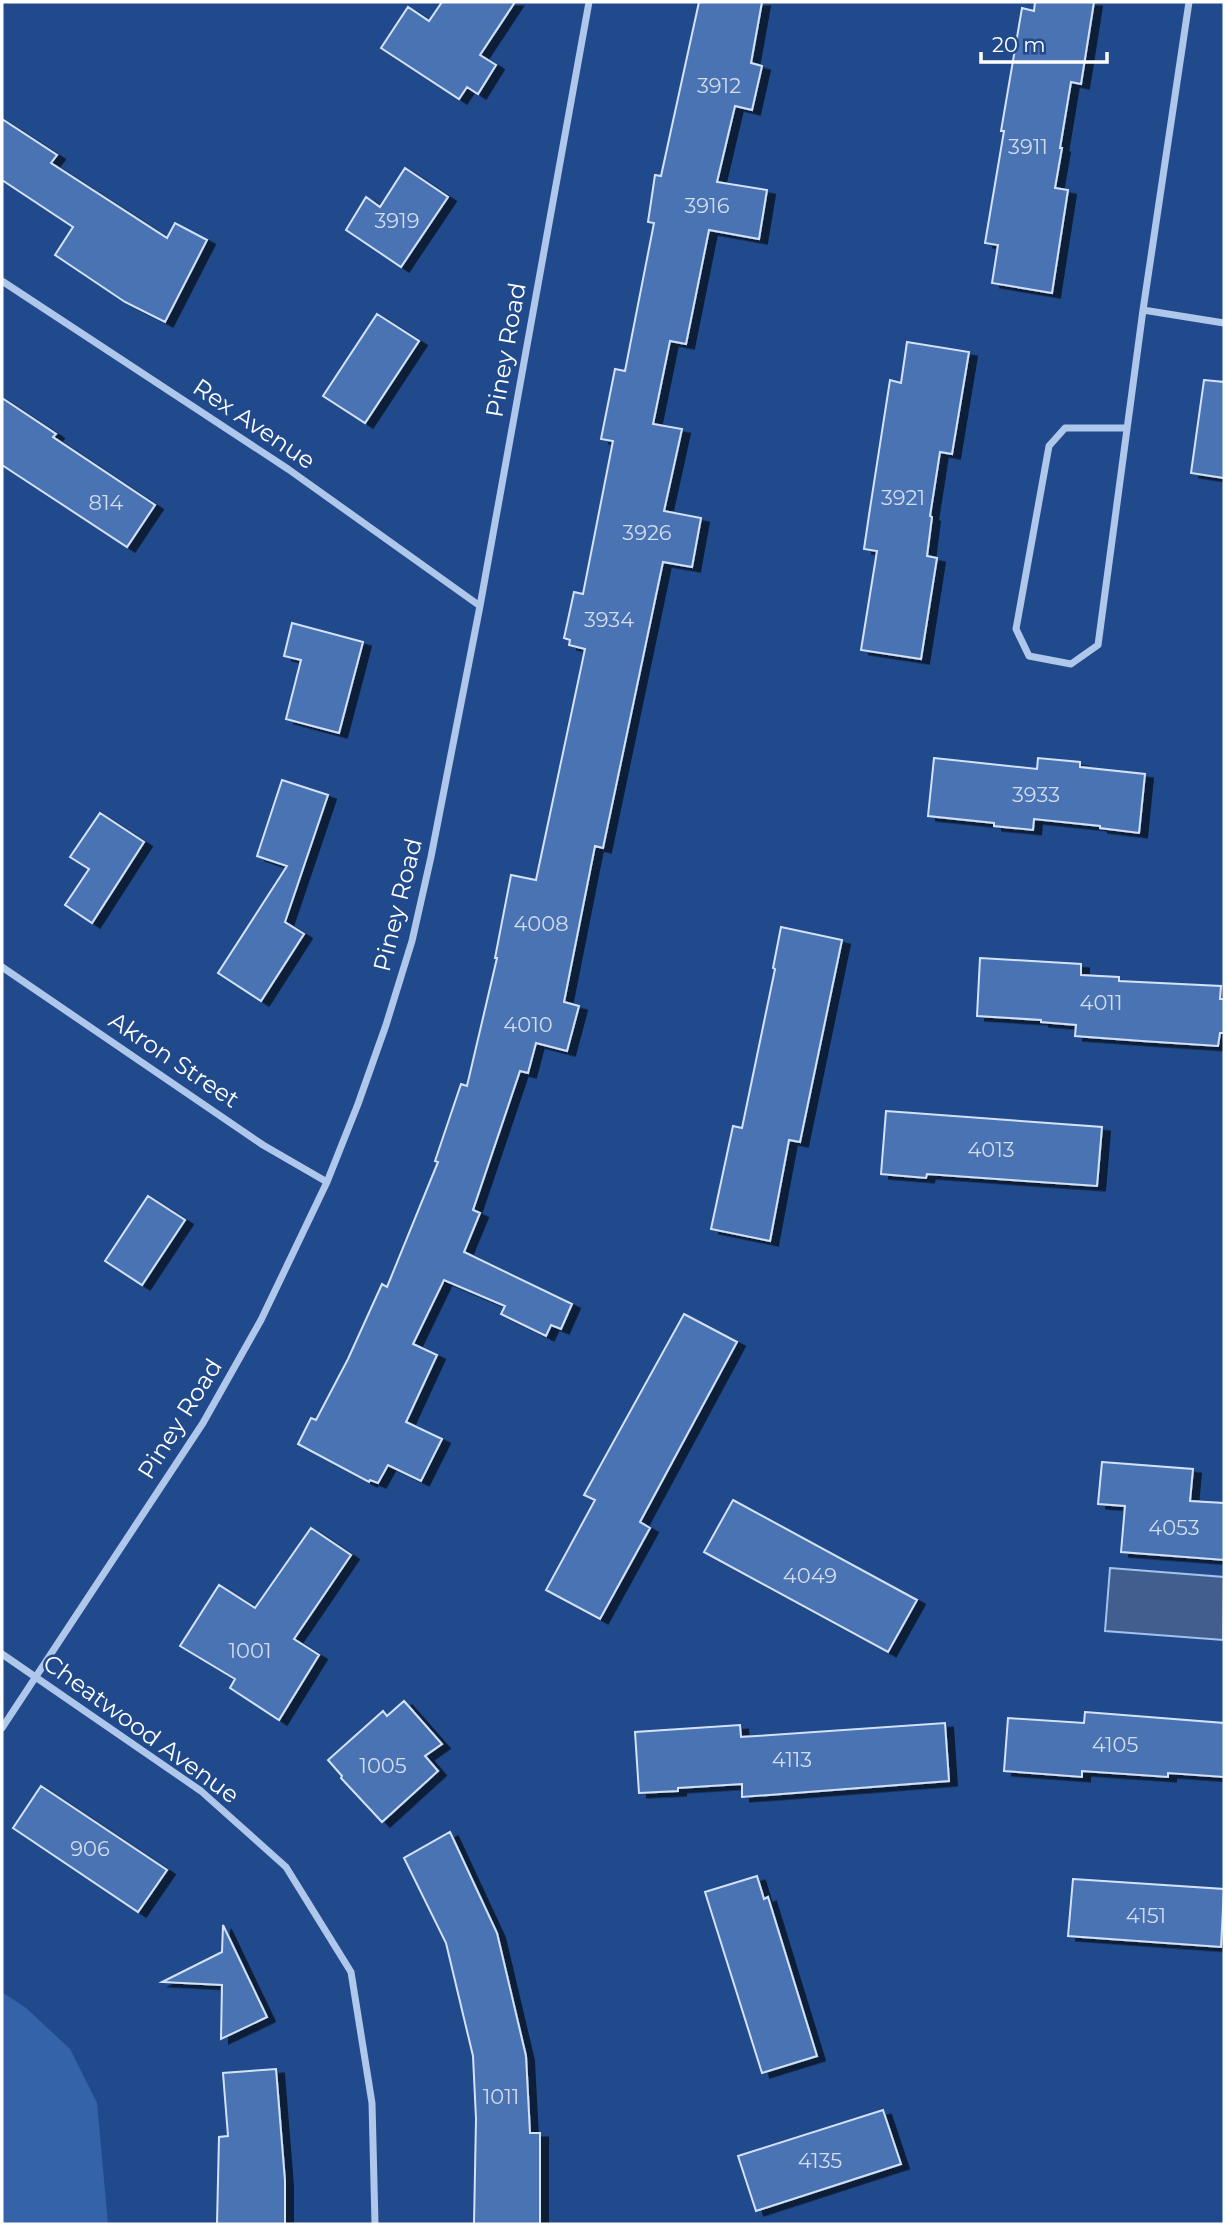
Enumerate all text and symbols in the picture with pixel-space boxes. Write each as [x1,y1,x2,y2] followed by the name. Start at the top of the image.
[981,21,1107,65] scale bar
[992,32,1046,57] text: 20 m
[697,73,741,98] house number: 3912
[1008,134,1048,159] house number: 3911
[684,193,730,218] house number: 3916
[374,208,420,233] house number: 3919
[479,280,532,420] street label: Piney Road
[188,372,321,475] street label: Rex Avenue
[881,485,925,510] house number: 3921
[89,490,124,515] house number: 814
[622,520,672,545] house number: 3926
[584,607,634,632] house number: 3934
[1012,782,1060,807] house number: 3933
[367,835,428,975] street label: Piney Road
[513,911,569,936] house number: 4008
[1080,990,1122,1015] house number: 4011
[104,1005,245,1114] street label: Akron Street
[503,1012,553,1037] house number: 4010
[967,1137,1015,1162] house number: 4013
[131,1353,228,1484] street label: Piney Road
[1148,1515,1200,1540] house number: 4053
[783,1563,837,1588] house number: 4049
[229,1638,271,1663] house number: 1001
[38,1648,245,1809] street label: Cheatwood Avenue
[1092,1732,1138,1757] house number: 4105
[772,1747,812,1772] house number: 4113
[359,1753,407,1778] house number: 1005
[70,1836,110,1861] house number: 906
[1126,1903,1166,1928] house number: 4151
[483,2084,519,2109] house number: 1011
[798,2148,842,2173] house number: 4135

